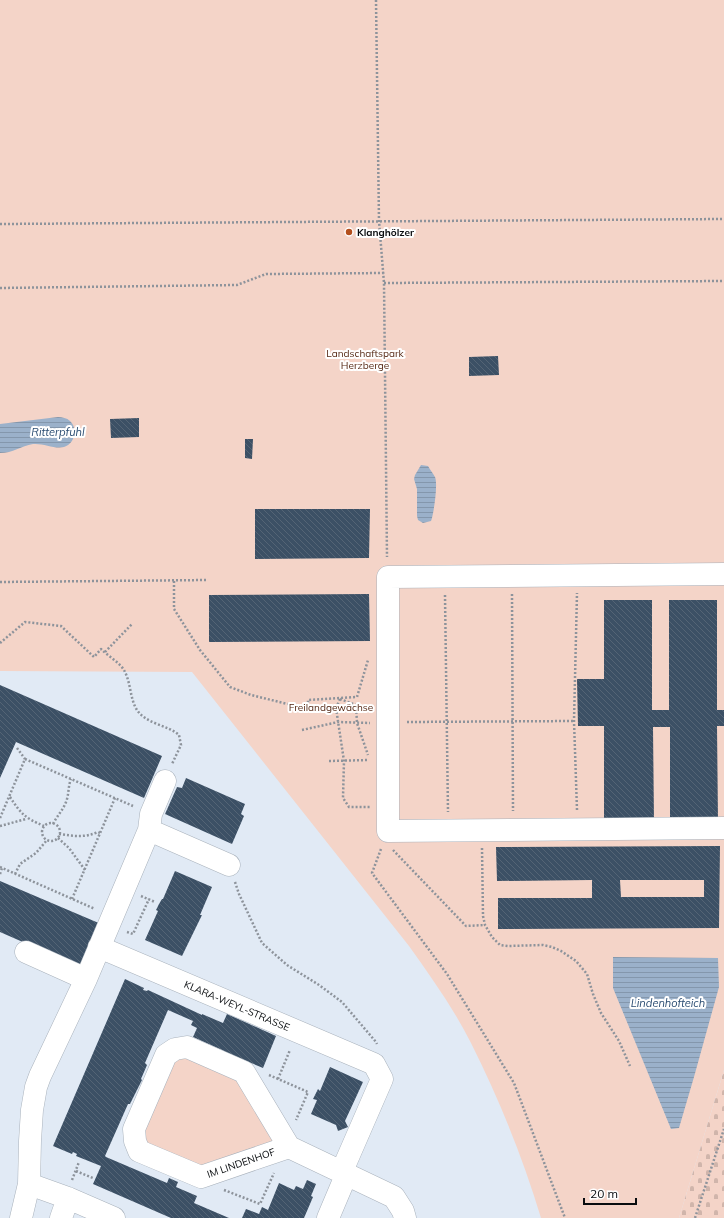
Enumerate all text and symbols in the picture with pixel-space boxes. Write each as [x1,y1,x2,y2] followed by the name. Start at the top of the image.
[357,226,414,239] place label: Klanghölzer
[344,227,354,237] marker: Klanghölzer
[326,347,405,372] park label: Landschaftspark Herzberge
[31,425,85,439] water label: Ritterpfuhl
[289,701,373,714] park label: Freilandgewächse
[182,978,292,1034] street label: KLARA-WEYL-STRASSE
[631,996,705,1010] water label: Lindenhofteich
[205,1145,277,1181] street label: IM LINDENHOF
[584,1180,636,1206] scale bar
[590,1186,618,1201] text: 20 m

